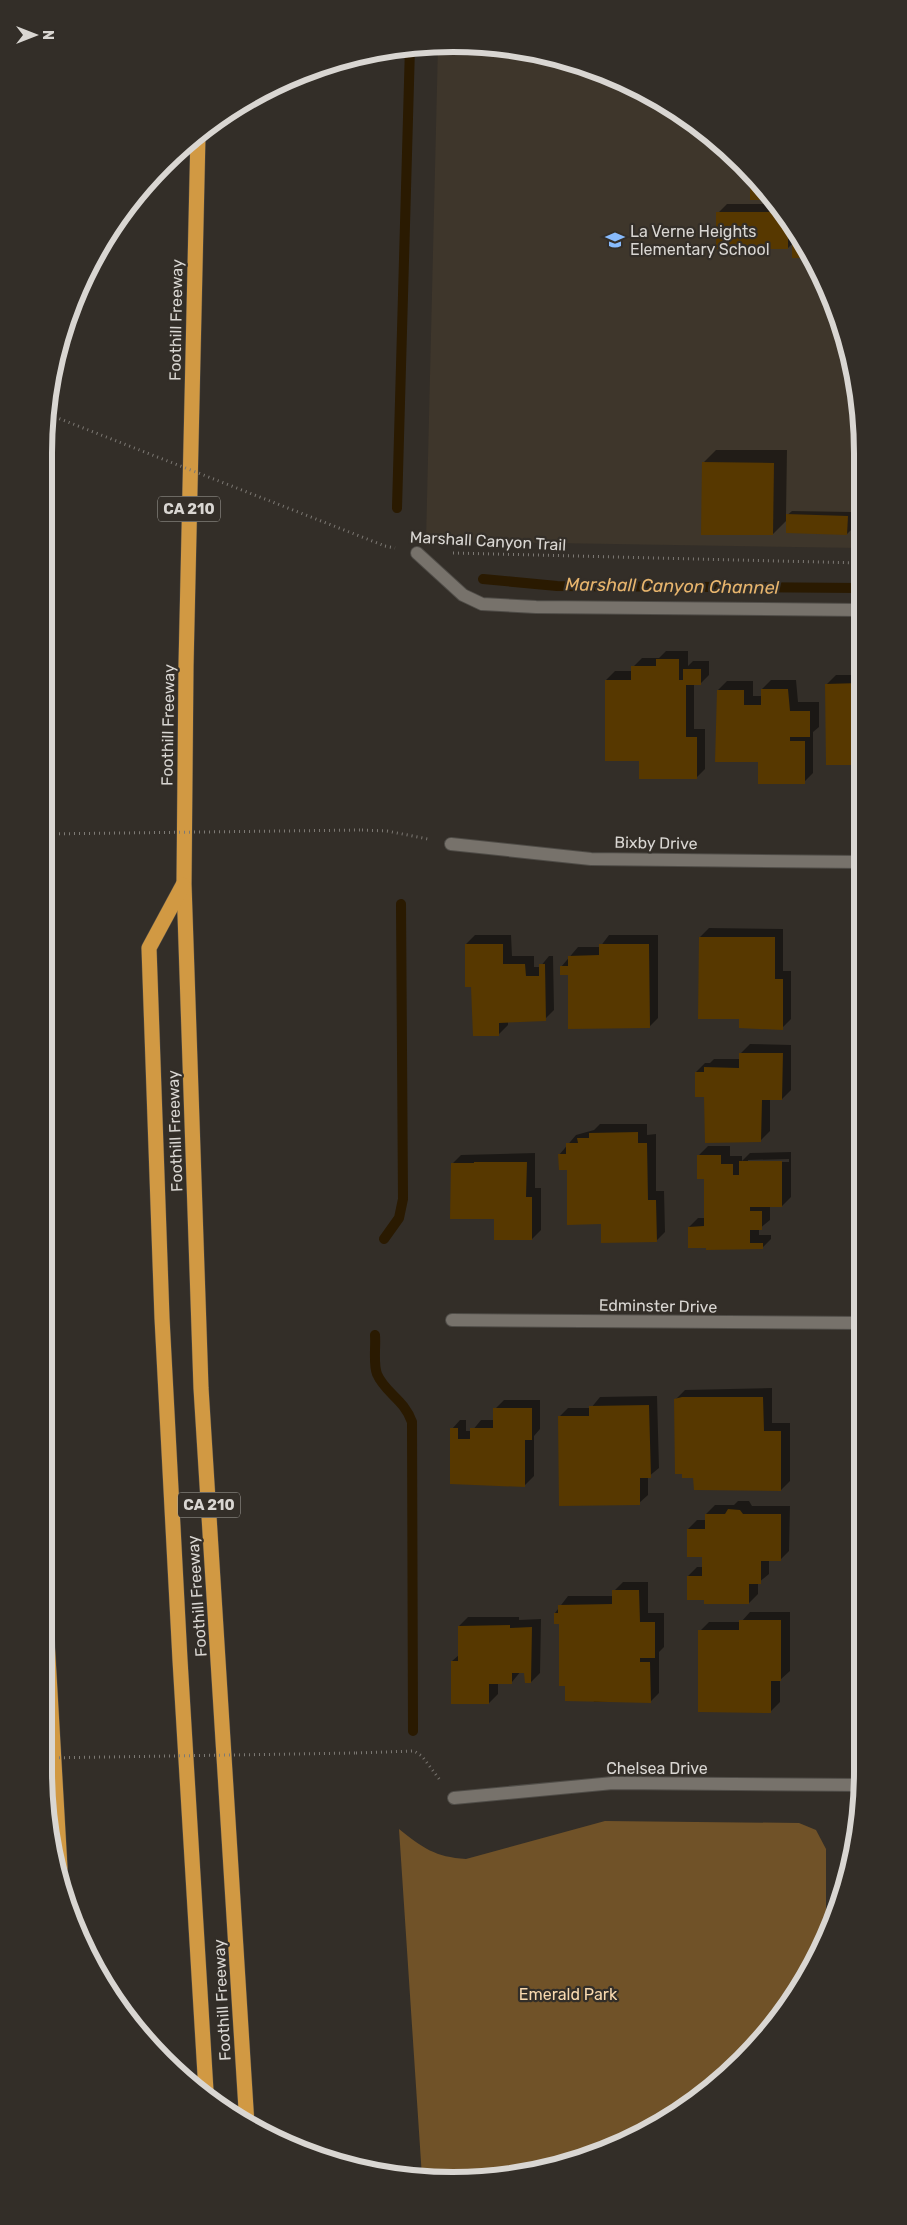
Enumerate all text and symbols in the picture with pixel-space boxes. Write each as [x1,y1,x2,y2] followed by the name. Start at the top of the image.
[10,10,60,60] north arrow
[39,30,56,40] text: N
[630,222,770,259] place label: La Verne Heights Elementary School
[604,229,626,251] school or university icon: La Verne Heights Elementary School
[165,259,187,381] street label: Foothill Freeway
[158,496,220,522] road number: CA 210
[409,527,567,555] street label: Marshall Canyon Trail
[565,573,780,599] water label: Marshall Canyon Channel
[157,664,179,786] street label: Foothill Freeway
[614,833,698,853] street label: Bixby Drive
[163,1070,187,1192] street label: Foothill Freeway
[599,1295,717,1317] street label: Edminster Drive
[178,1492,240,1518] road number: CA 210
[183,1534,211,1657] street label: Foothill Freeway
[606,1759,708,1778] street label: Chelsea Drive
[209,1939,235,2061] street label: Foothill Freeway
[519,1985,618,2004] park label: Emerald Park

